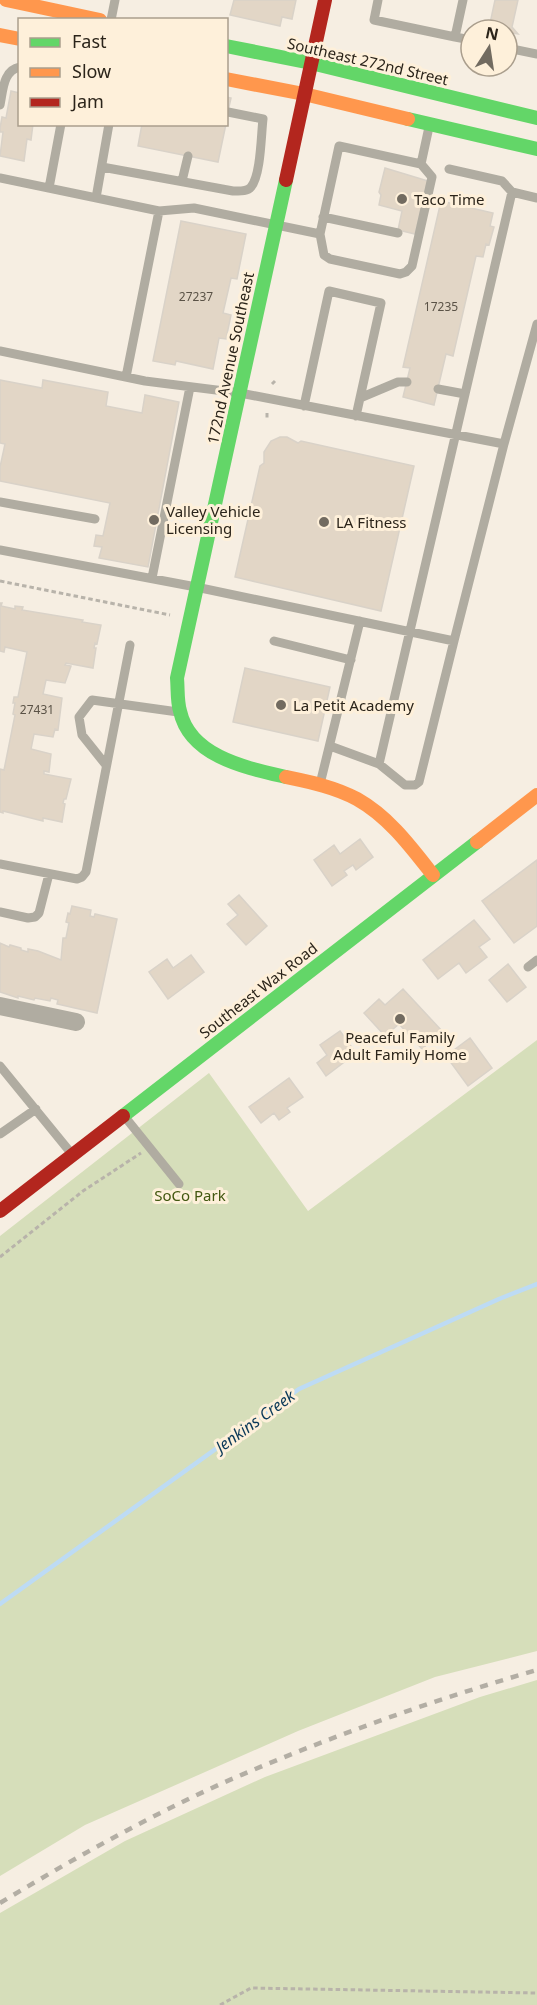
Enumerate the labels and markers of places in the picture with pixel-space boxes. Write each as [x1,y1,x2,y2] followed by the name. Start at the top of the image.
[414,189,484,209] place label: Taco Time
[395,192,409,206] marker: Taco Time
[166,501,260,538] place label: Valley Vehicle Licensing
[336,512,407,532] place label: LA Fitness
[147,513,161,527] marker: Valley Vehicle Licensing
[317,515,331,529] marker: LA Fitness
[293,695,414,715] place label: La Petit Academy
[274,698,288,712] marker: La Petit Academy
[393,1012,407,1026] marker: Peaceful Family Adult Family Home
[333,1027,467,1064] place label: Peaceful Family Adult Family Home

